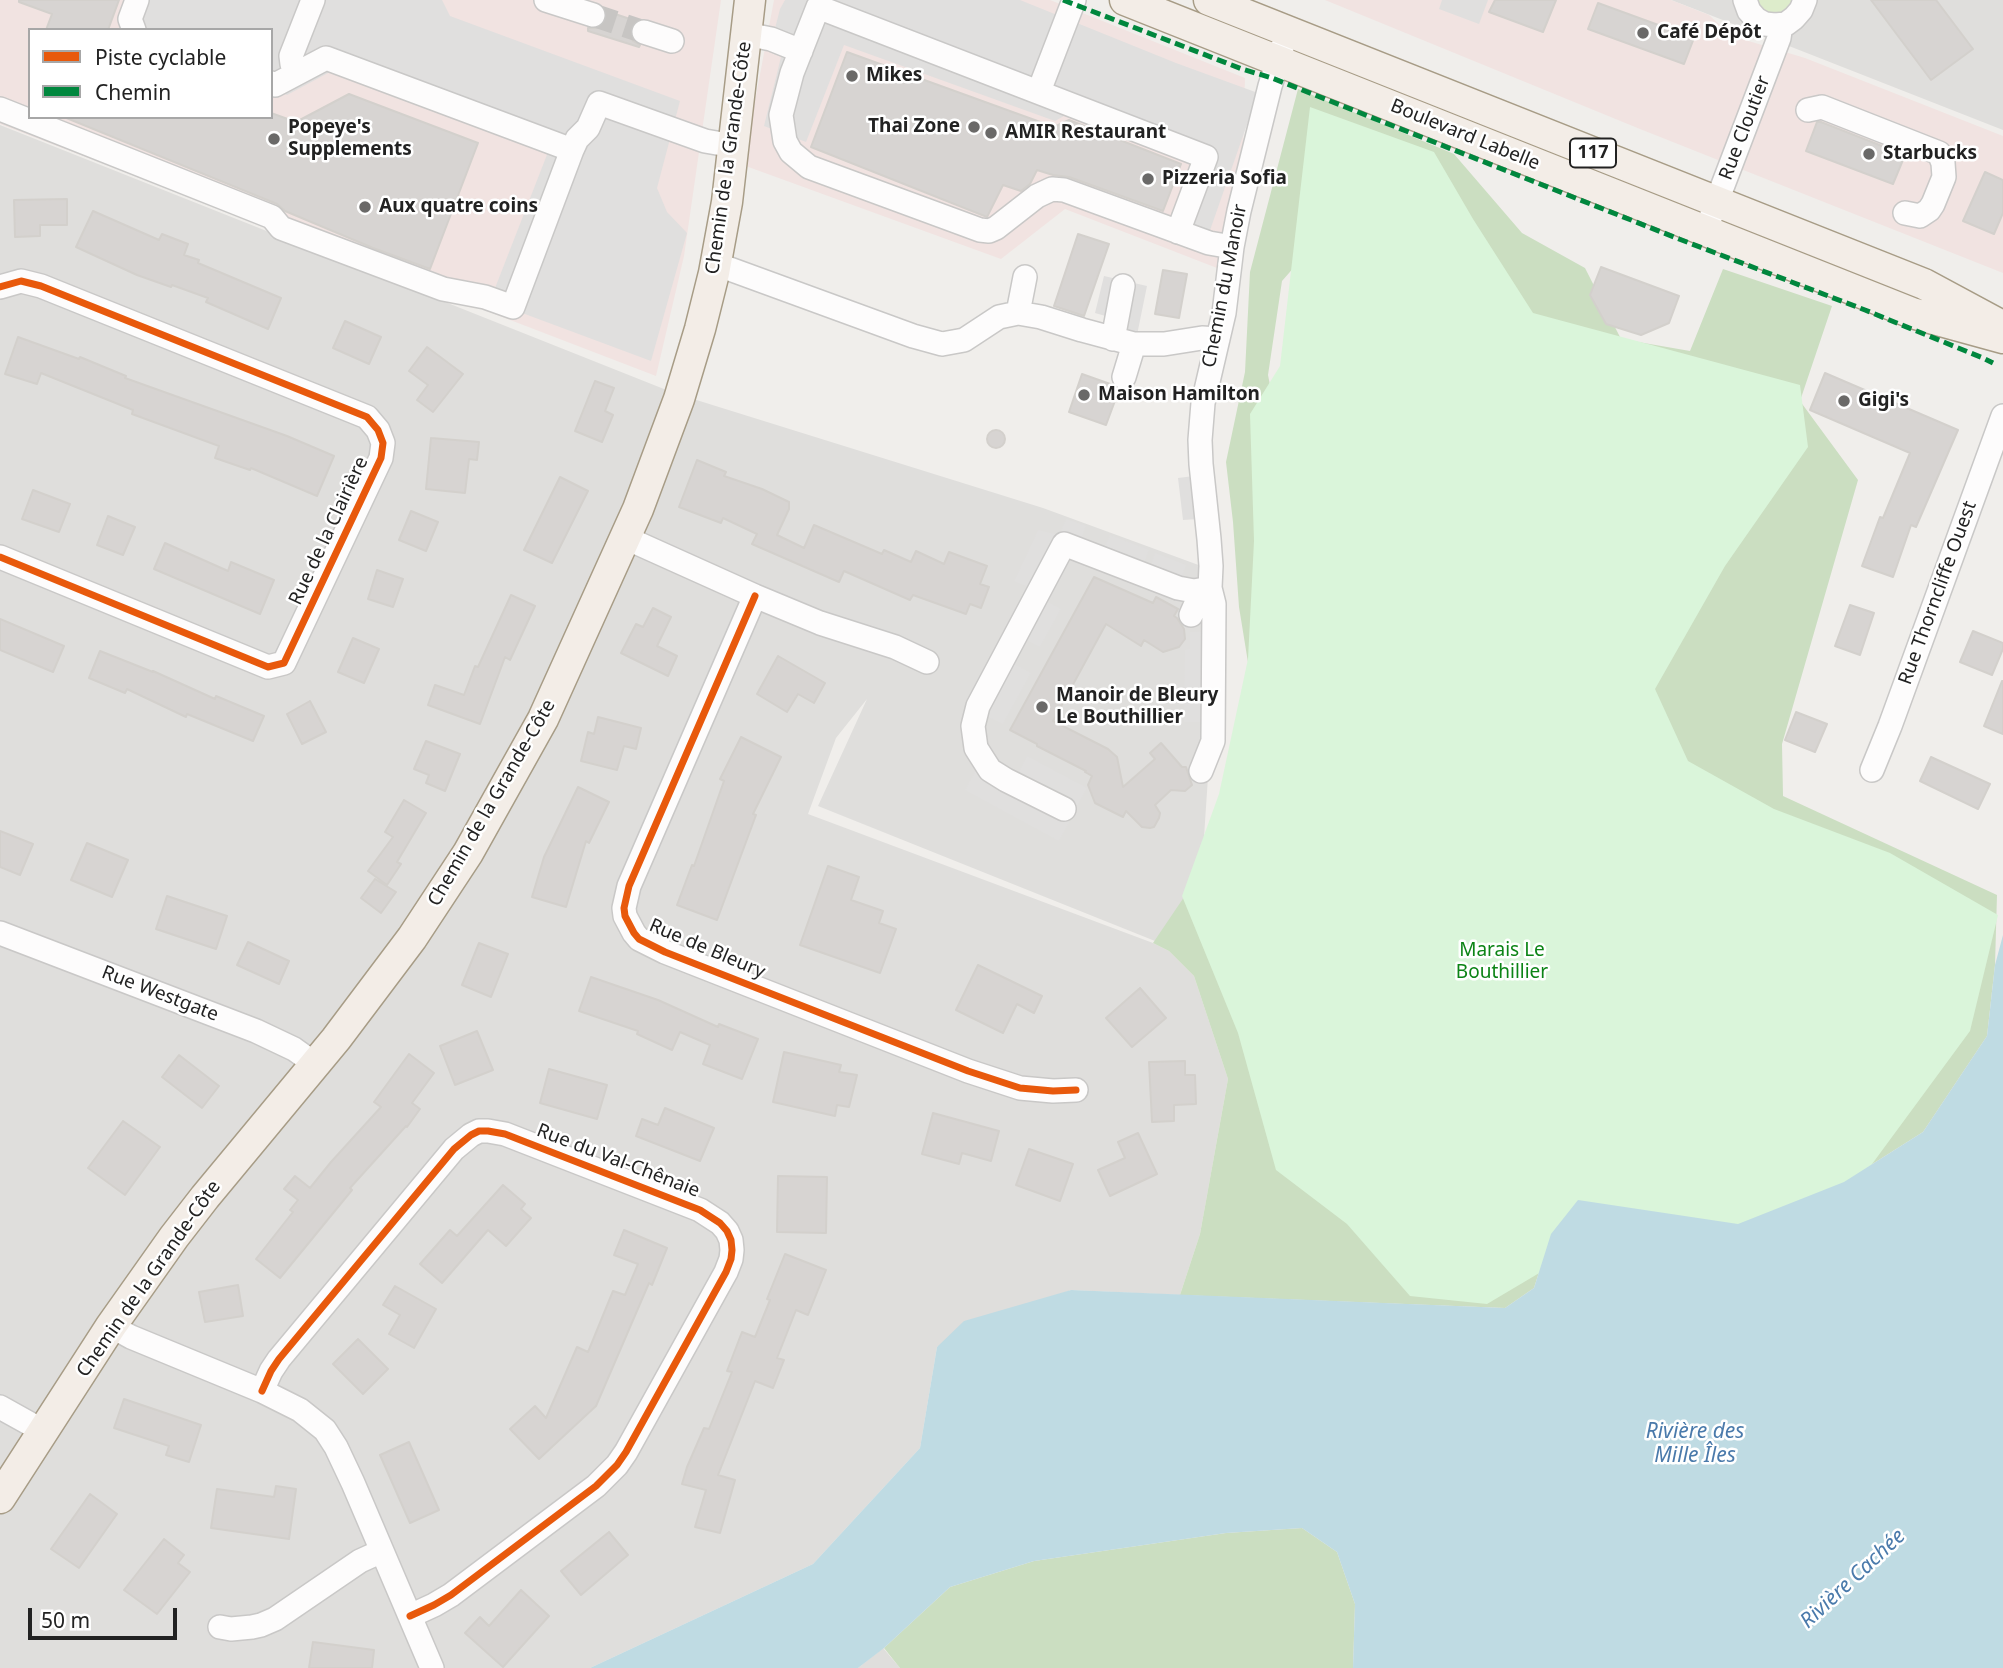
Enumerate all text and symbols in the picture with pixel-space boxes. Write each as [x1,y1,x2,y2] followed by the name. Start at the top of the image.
[1657,22,1762,44] place label: Café Dépôt
[1635,25,1651,41] marker: Café Dépôt
[28,28,273,119] legend
[701,40,757,276] street label: Chemin de la Grande-Côte
[95,43,226,71] text: Piste cyclable
[866,65,922,87] place label: Mikes
[844,68,860,84] marker: Mikes
[1715,73,1775,183] street label: Rue Cloutier
[95,78,171,106] text: Chemin
[1387,95,1543,175] street label: Boulevard Labelle
[868,116,960,138] place label: Thai Zone
[288,117,412,161] place label: Popeye's Supplements
[966,119,982,135] marker: Thai Zone
[1005,122,1166,144] place label: AMIR Restaurant
[983,125,999,141] marker: AMIR Restaurant
[266,131,282,147] marker: Popeye's Supplements
[1570,138,1616,168] road number: 117
[1883,143,1977,165] place label: Starbucks
[1861,146,1877,162] marker: Starbucks
[1162,168,1287,190] place label: Pizzeria Sofia
[1140,171,1156,187] marker: Pizzeria Sofia
[379,196,538,218] place label: Aux quatre coins
[357,199,373,215] marker: Aux quatre coins
[1198,202,1252,370] street label: Chemin du Manoir
[1098,384,1260,406] place label: Maison Hamilton
[1076,387,1092,403] marker: Maison Hamilton
[1858,390,1909,412] place label: Gigi's
[1836,393,1852,409] marker: Gigi's
[285,453,373,609] street label: Rue de la Clairière
[1894,498,1982,688] street label: Rue Thorncliffe Ouest
[1056,685,1218,729] place label: Manoir de Bleury Le Bouthillier
[423,696,561,910] street label: Chemin de la Grande-Côte
[1034,699,1050,715] marker: Manoir de Bleury Le Bouthillier
[646,914,768,984] street label: Rue de Bleury
[1456,940,1548,984] park label: Marais Le Bouthillier
[98,961,222,1027] street label: Rue Westgate
[533,1119,703,1203] street label: Rue du Val-Chênaie
[72,1176,226,1382] street label: Chemin de la Grande-Côte
[1646,1419,1744,1469] water label: Rivière des Mille Îles
[1795,1524,1911,1634] water label: Rivière Cachée
[32,1594,180,1638] scale bar
[41,1606,90,1634] text: 50 m

